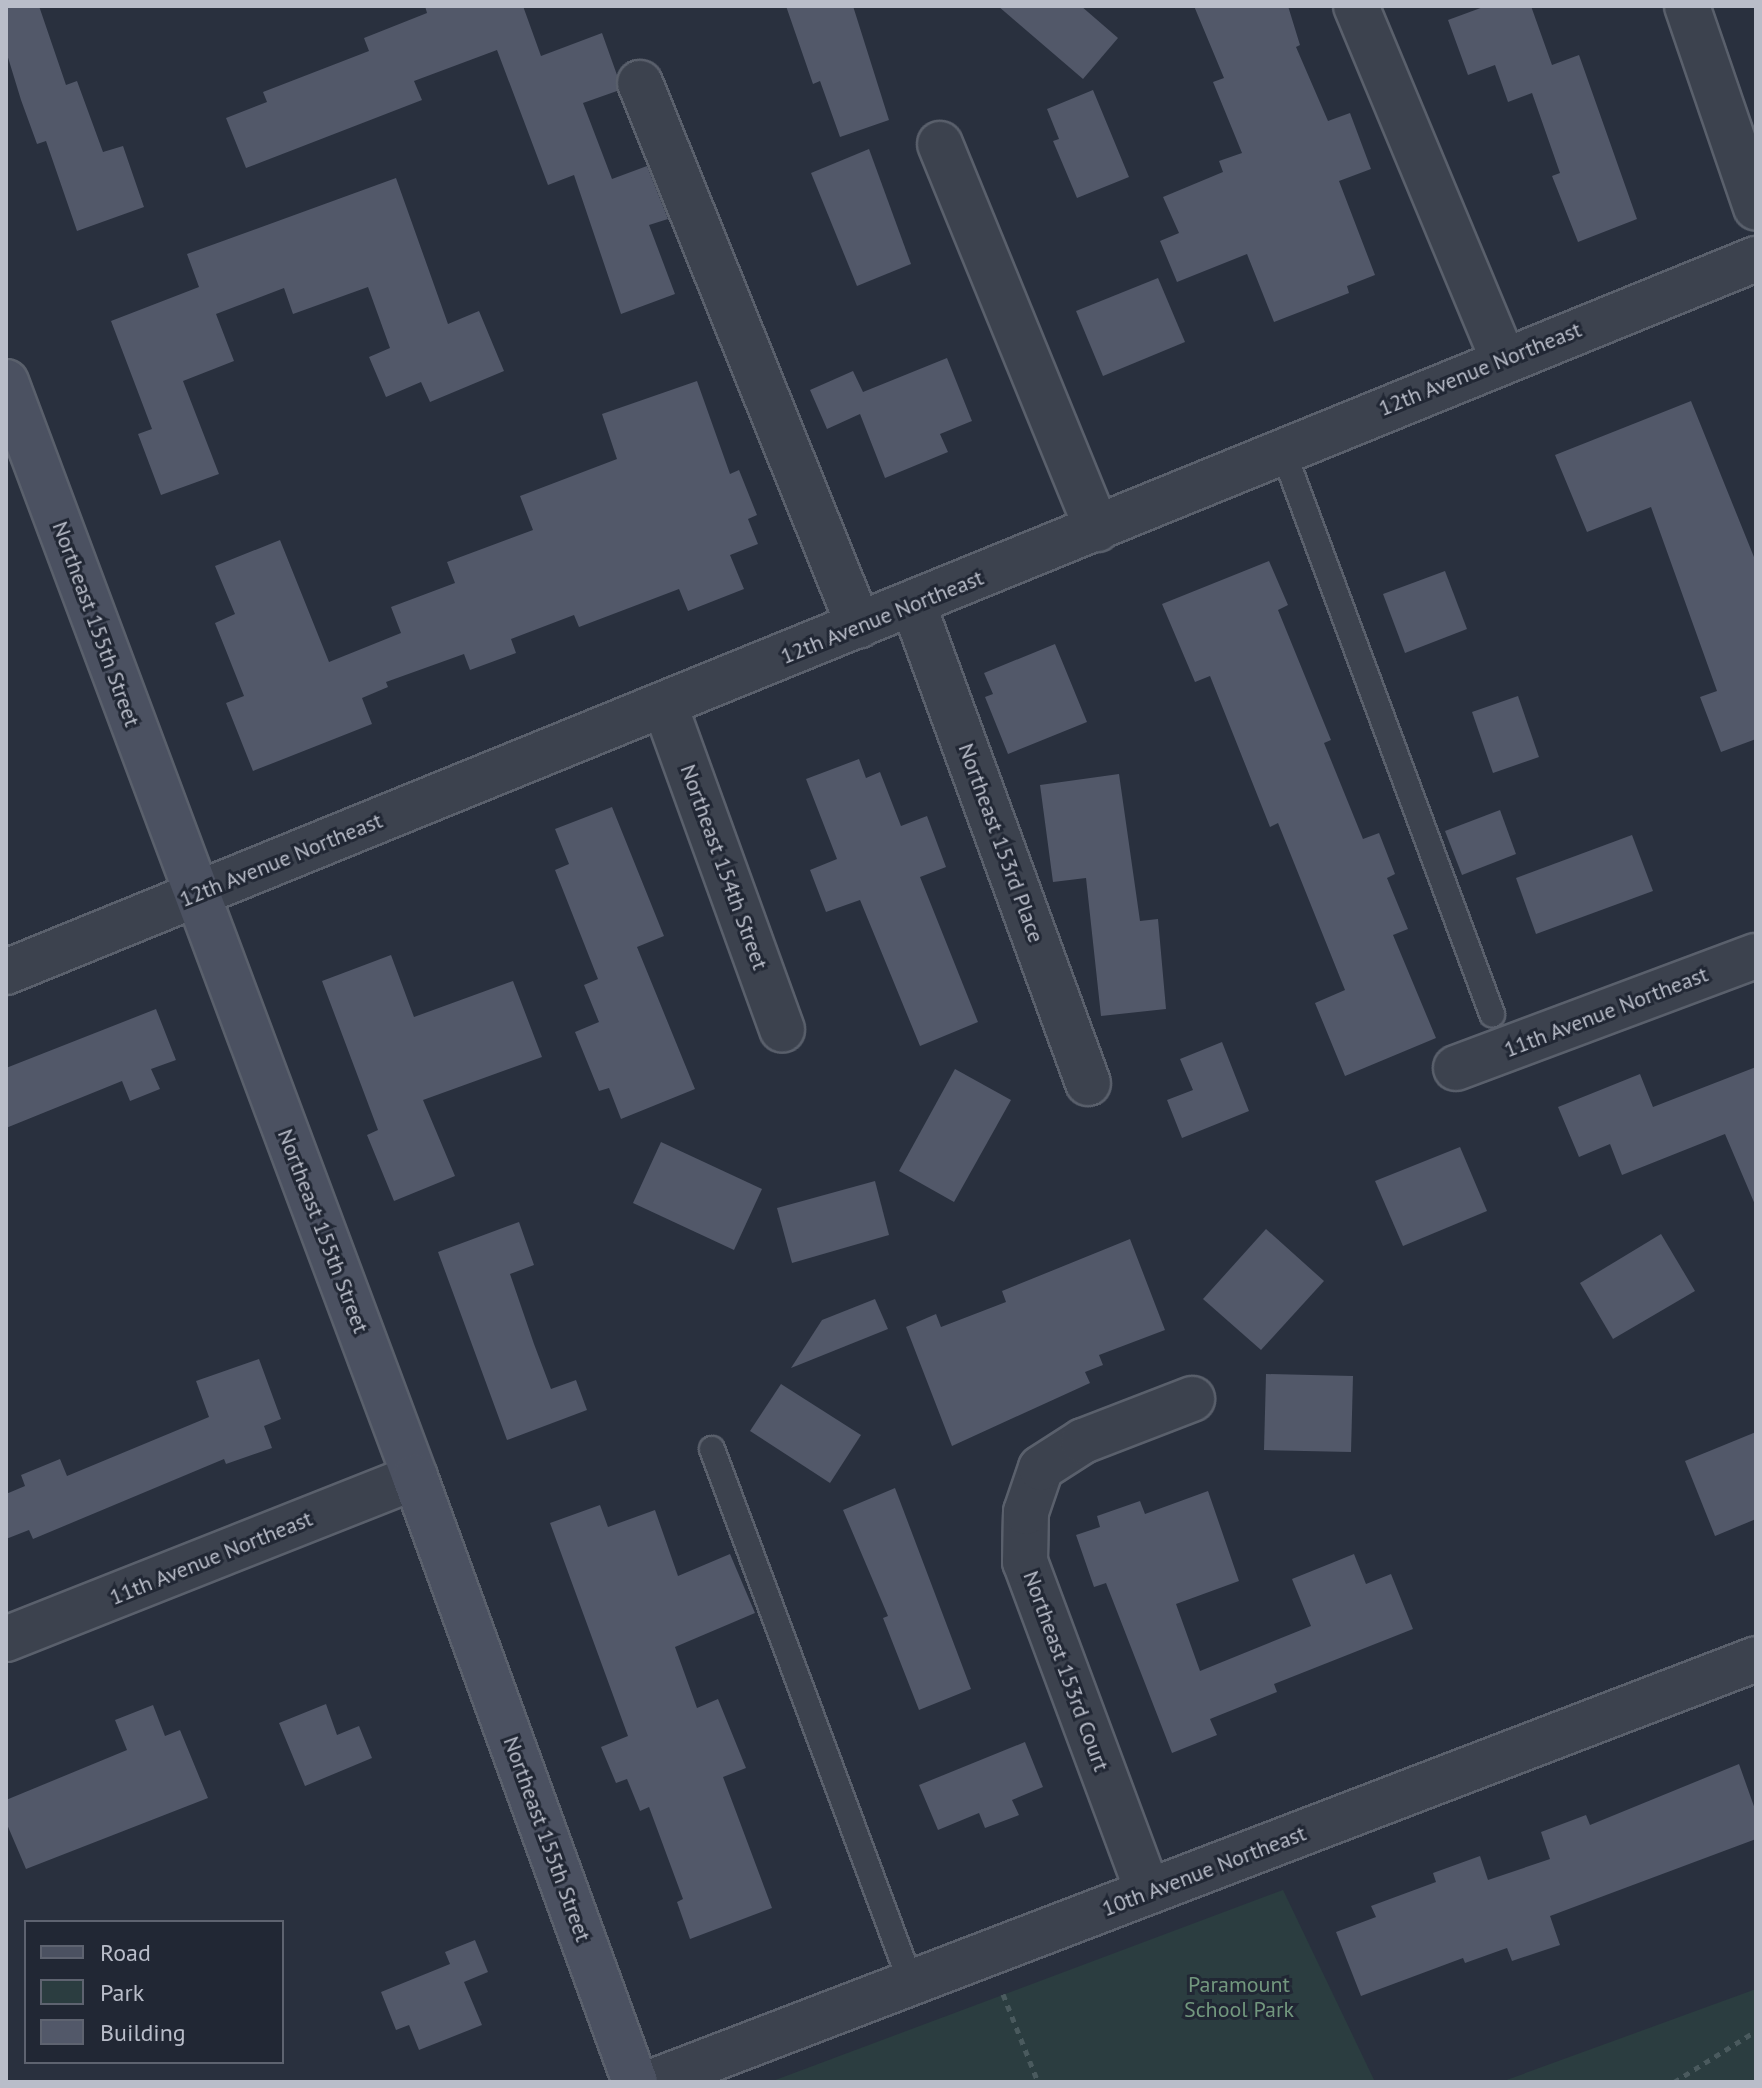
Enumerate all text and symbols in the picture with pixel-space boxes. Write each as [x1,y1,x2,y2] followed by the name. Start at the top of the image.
[1374,316,1586,422] street label: 12th Avenue Northeast
[47,518,145,730] street label: Northeast 155th Street
[776,564,988,670] street label: 12th Avenue Northeast
[953,740,1049,946] street label: Northeast 153rd Place
[675,761,773,973] street label: Northeast 154th Street
[175,807,387,913] street label: 12th Avenue Northeast
[1500,961,1712,1063] street label: 11th Avenue Northeast
[272,1125,374,1337] street label: Northeast 155th Street
[105,1505,317,1611] street label: 11th Avenue Northeast
[1017,1567,1115,1775] street label: Northeast 153rd Court
[498,1733,596,1945] street label: Northeast 155th Street
[1098,1820,1310,1922] street label: 10th Avenue Northeast
[24,1920,284,2064] legend
[100,1937,151,1968] text: Road
[1184,1971,1294,2022] park label: Paramount School Park
[100,1977,144,2008] text: Park
[100,2017,186,2048] text: Building

